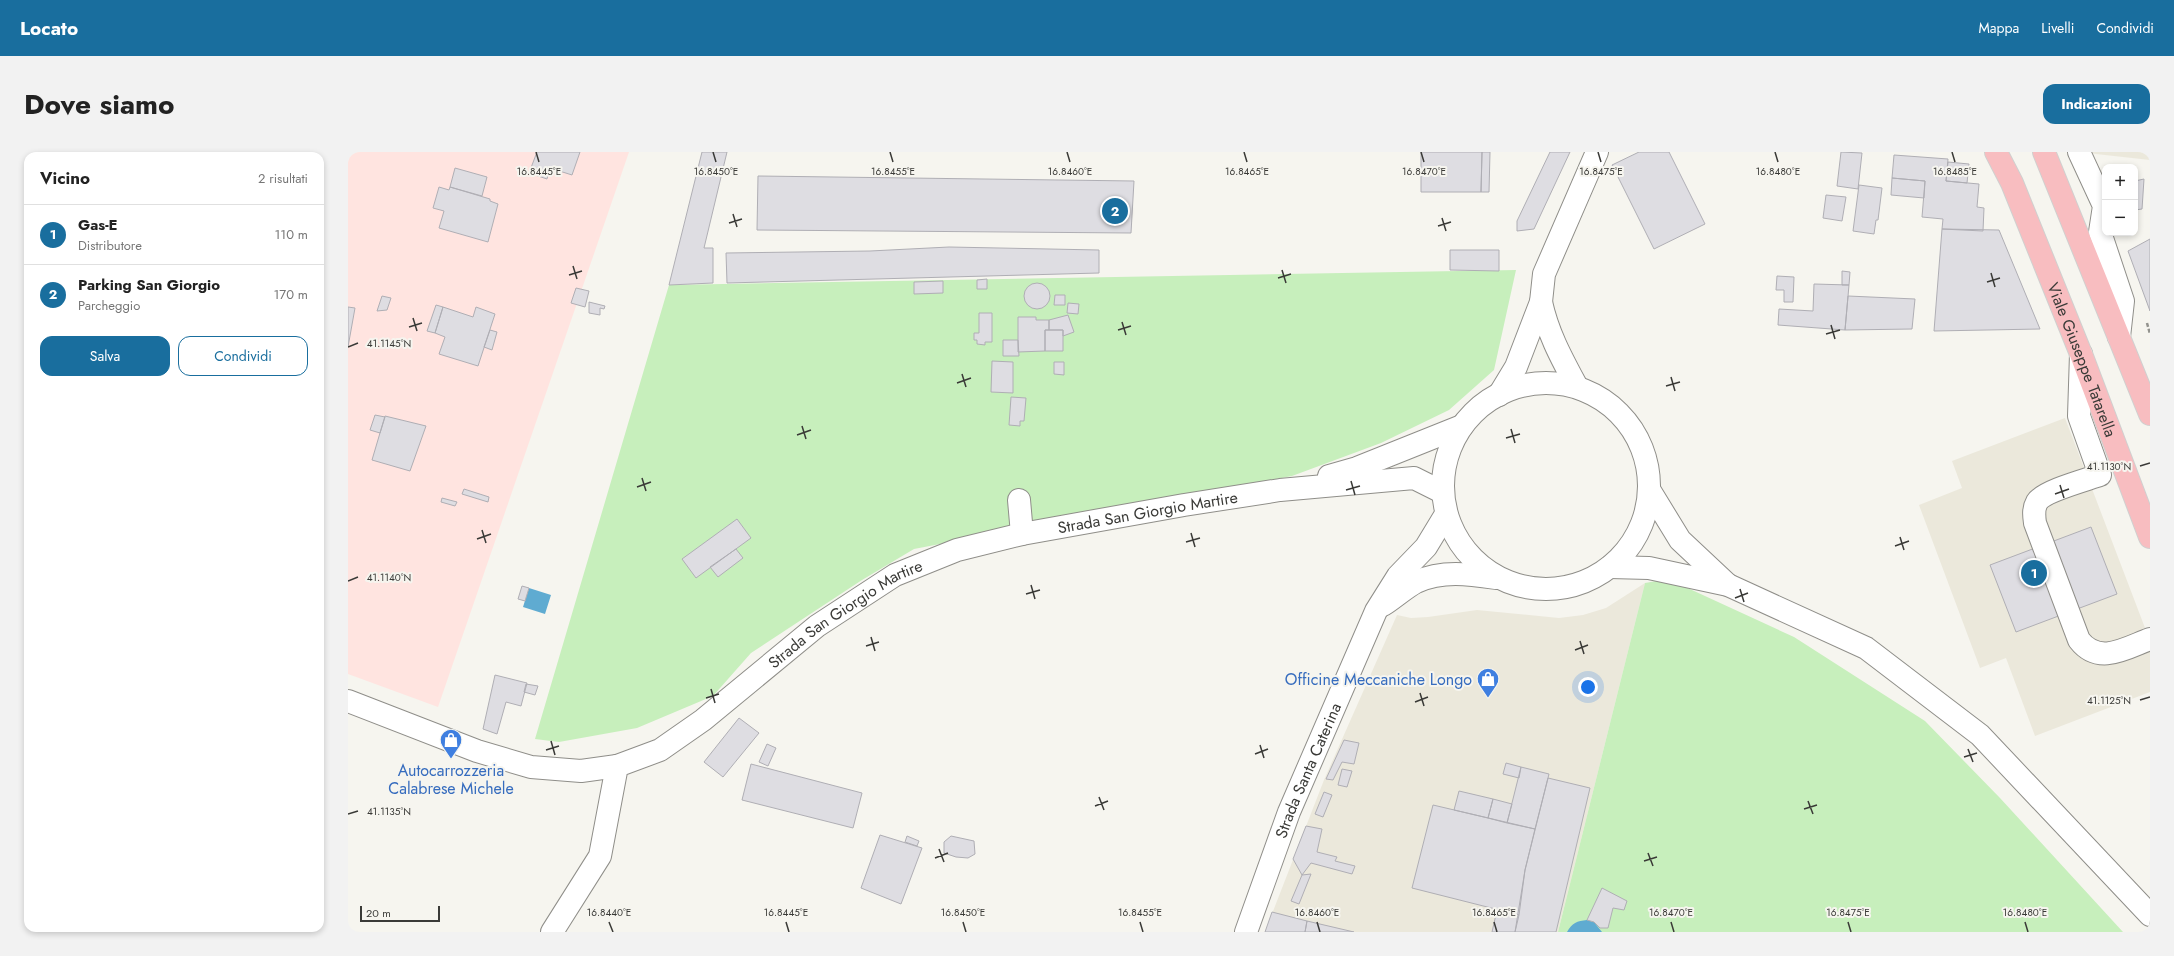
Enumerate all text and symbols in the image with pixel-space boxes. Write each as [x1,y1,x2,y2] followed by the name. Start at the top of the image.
[20,15,78,42] text: Locato
[1978,18,2019,38] text: Mappa
[2041,18,2074,38] text: Livelli
[2096,18,2154,38] text: Condividi
[24,84,174,125] text: Dove siamo
[2043,84,2150,124] button: Indicazioni
[517,164,561,179] text: 16.8445°E
[694,164,738,179] text: 16.8450°E
[871,164,915,179] text: 16.8455°E
[1048,164,1092,179] text: 16.8460°E
[1225,164,1269,179] text: 16.8465°E
[1402,164,1446,179] text: 16.8470°E
[1579,164,1623,179] text: 16.8475°E
[1756,164,1800,179] text: 16.8480°E
[1933,164,1977,179] text: 16.8485°E
[2102,164,2138,236] map controls
[2102,164,2138,200] button: +
[40,166,90,190] text: Vicino
[258,169,308,188] text: 2 risultati
[1102,196,1128,226] pin: 2
[2102,200,2138,236] button: −
[78,214,118,236] text: Gas-E
[50,225,56,244] text: 1
[274,225,308,244] text: 110 m
[78,236,142,255] text: Distributore
[78,274,220,296] text: Parking San Giorgio
[2041,279,2122,440] street label: Viale Giuseppe Tatarella
[49,285,57,304] text: 2
[273,285,308,304] text: 170 m
[78,296,140,315] text: Parcheggio
[40,336,170,376] button: Salva
[178,336,308,376] button: Condividi
[367,336,411,351] text: 41.1145°N
[2087,459,2131,474] text: 41.1130°N
[1056,486,1239,539] street label: Strada San Giorgio Martire
[763,554,926,674] street label: Strada San Giorgio Martire
[2021,558,2047,588] pin: 1
[367,570,411,585] text: 41.1140°N
[1475,666,1501,699] shop icon: Officine Meccaniche Longo
[1285,668,1472,691] place label: Officine Meccaniche Longo
[1578,677,1598,697] your location
[2087,693,2131,708] text: 41.1125°N
[1270,699,1347,842] street label: Strada Santa Caterina
[438,727,464,760] shop icon: Autocarrozzeria Calabrese Michele
[388,759,514,800] place label: Autocarrozzeria Calabrese Michele
[367,804,411,819] text: 41.1135°N
[360,904,440,923] scale bar
[366,905,391,921] text: 20 m
[587,905,631,920] text: 16.8440°E
[764,905,808,920] text: 16.8445°E
[941,905,985,920] text: 16.8450°E
[1118,905,1162,920] text: 16.8455°E
[1295,905,1339,920] text: 16.8460°E
[1472,905,1516,920] text: 16.8465°E
[1649,905,1693,920] text: 16.8470°E
[1826,905,1870,920] text: 16.8475°E
[2003,905,2047,920] text: 16.8480°E

